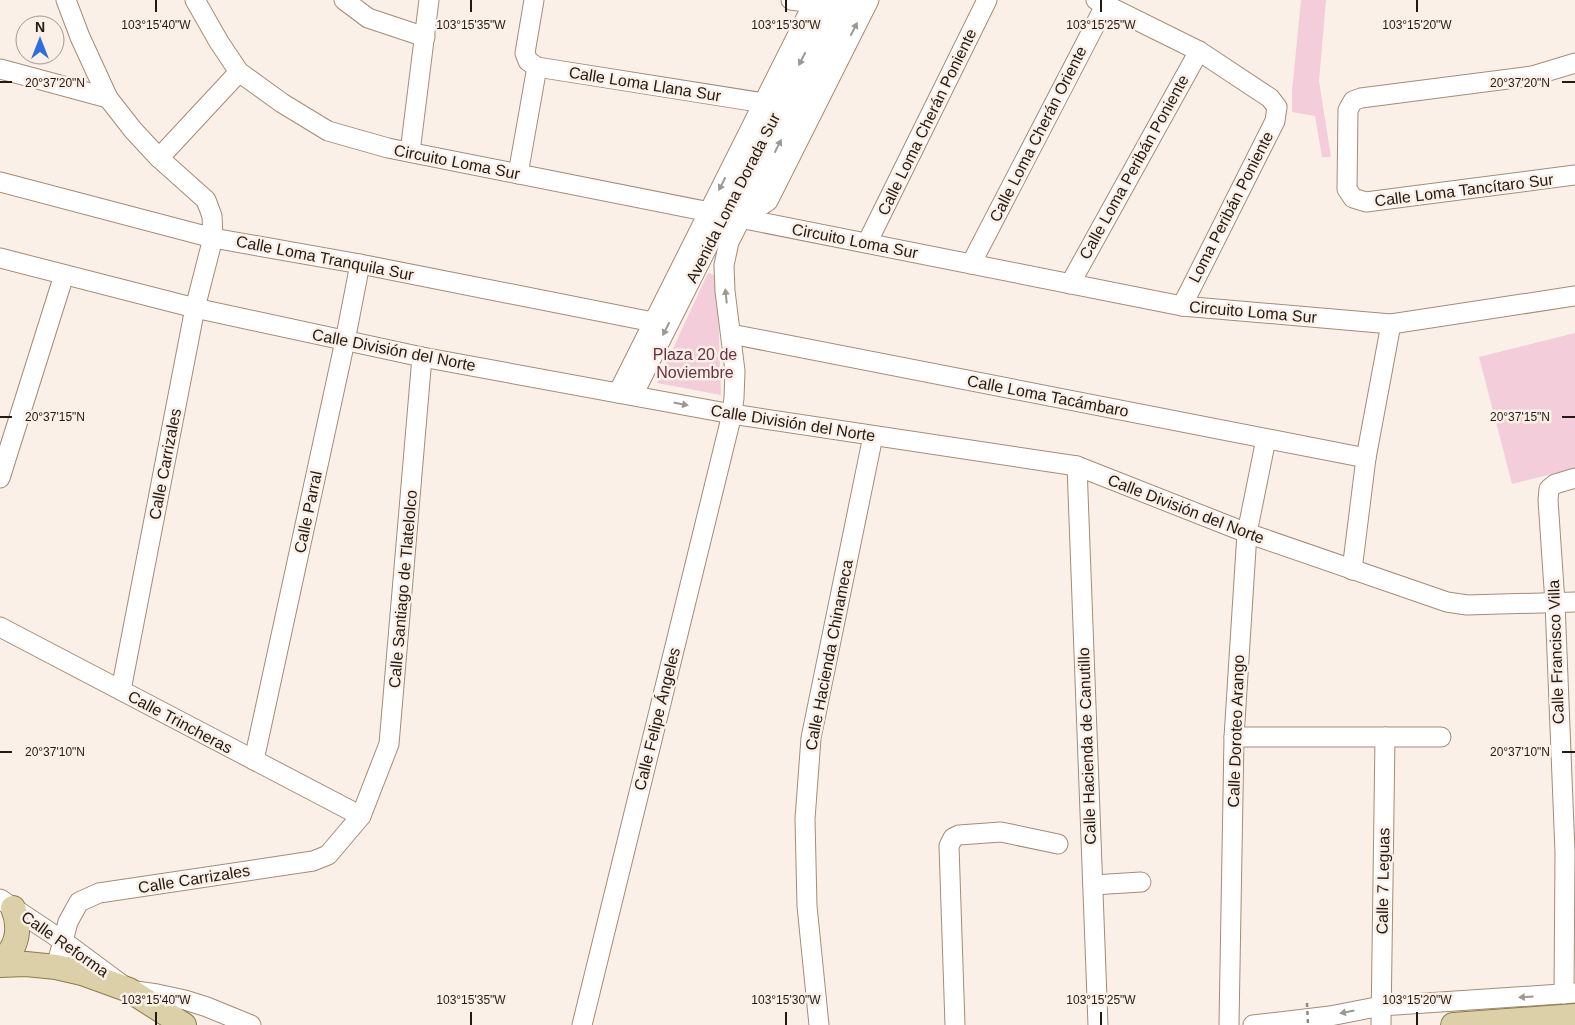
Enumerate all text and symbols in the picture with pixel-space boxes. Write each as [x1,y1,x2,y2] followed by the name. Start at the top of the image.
[15,15,65,65] north arrow
[121,18,191,32] text: 103°15'40"W
[436,18,506,32] text: 103°15'35"W
[751,18,821,32] text: 103°15'30"W
[1066,18,1136,32] text: 103°15'25"W
[1382,18,1452,32] text: 103°15'20"W
[35,19,45,35] text: N
[850,22,858,37] one-way arrow
[874,26,980,218] street label: Calle Loma Cherán Poniente
[986,43,1090,225] street label: Calle Loma Cherán Oriente
[798,52,806,66] one-way arrow
[568,64,723,105] street label: Calle Loma Llana Sur
[1076,72,1192,262] street label: Calle Loma Peribán Poniente
[25,76,85,90] text: 20°37'20"N
[1490,76,1550,90] text: 20°37'20"N
[683,110,784,286] street label: Avenida Loma Dorada Sur
[1185,129,1277,285] street label: Loma Peribán Poniente
[774,138,782,153] one-way arrow
[393,141,522,183] street label: Circuito Loma Sur
[1374,170,1555,209] street label: Calle Loma Tancítaro Sur
[718,177,726,192] one-way arrow
[791,220,920,262] street label: Circuito Loma Sur
[235,232,416,284] street label: Calle Loma Tranquila Sur
[722,288,730,304] one-way arrow
[1188,298,1318,326] street label: Circuito Loma Sur
[662,322,670,337] one-way arrow
[311,326,477,374] street label: Calle División del Norte
[653,346,737,381] park label: Plaza 20 de Noviembre
[966,372,1130,420] street label: Calle Loma Tacámbaro
[673,401,689,409] one-way arrow
[710,402,877,444] street label: Calle División del Norte
[146,407,184,521] street label: Calle Carrizales
[25,410,85,424] text: 20°37'15"N
[1490,410,1550,424] text: 20°37'15"N
[291,469,325,555] street label: Calle Parral
[1105,471,1267,547] street label: Calle División del Norte
[386,489,420,689] street label: Calle Santiago de Tlatelolco
[802,558,856,752] street label: Calle Hacienda Chinameca
[1545,579,1567,725] street label: Calle Francisco Villa
[630,646,683,792] street label: Calle Felipe Ángeles
[1075,647,1099,845] street label: Calle Hacienda de Canutillo
[1225,654,1247,808] street label: Calle Doroteo Arango
[125,687,235,757] street label: Calle Trincheras
[25,745,85,759] text: 20°37'10"N
[1490,745,1550,759] text: 20°37'10"N
[1374,827,1392,935] street label: Calle 7 Leguas
[137,862,251,896] street label: Calle Carrizales
[18,908,112,980] street label: Calle Reforma
[121,993,191,1007] text: 103°15'40"W
[436,993,506,1007] text: 103°15'35"W
[751,993,821,1007] text: 103°15'30"W
[1066,993,1136,1007] text: 103°15'25"W
[1382,993,1452,1007] text: 103°15'20"W
[1518,993,1534,1001] one-way arrow
[1339,1009,1355,1017] one-way arrow

